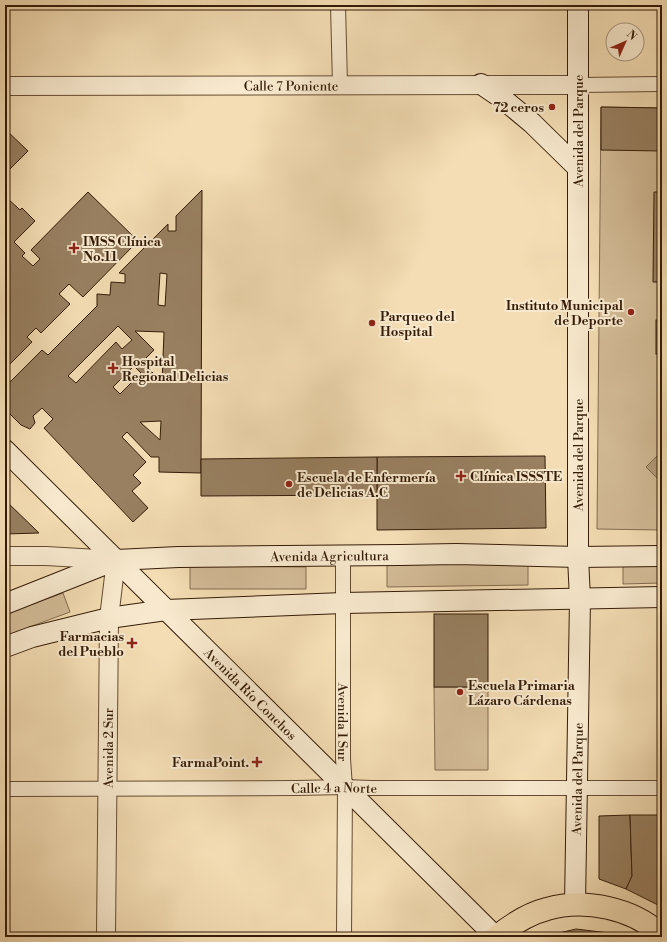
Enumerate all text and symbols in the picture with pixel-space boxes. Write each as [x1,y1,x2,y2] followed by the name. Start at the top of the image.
[605,22,645,62] north arrow
[623,28,640,44] text: N
[571,74,587,188] street label: Avenida del Parque
[244,78,339,95] street label: Calle 7 Poniente
[493,100,544,116] place label: 72 ceros
[547,102,557,112] marker: 72 ceros
[83,234,162,265] place label: IMSS Clínica No.11
[68,242,80,254] marker: IMSS Clínica No.11
[506,298,624,329] place label: Instituto Municipal de Deporte
[626,307,636,317] marker: Instituto Municipal de Deporte
[380,309,455,340] place label: Parqueo del Hospital
[367,318,377,328] marker: Parqueo del Hospital
[122,354,229,385] place label: Hospital Regional Delicias
[107,362,119,374] marker: Hospital Regional Delicias
[571,398,587,512] street label: Avenida del Parque
[470,469,562,485] place label: Clínica ISSSTE
[297,470,437,501] place label: Escuela de Enfermería de Delicias A.C
[455,470,467,482] marker: Clínica ISSSTE
[284,479,294,489] marker: Escuela de Enfermería de Delicias A.C
[269,548,389,565] street label: Avenida Agricultura
[58,629,124,660] place label: Farmacias del Pueblo
[127,638,137,648] marker: Farmacias del Pueblo
[199,644,300,744] street label: Avenida Río Conchos
[468,678,576,709] place label: Escuela Primaria Lázaro Cárdenas
[334,682,350,762] street label: Avenida 1 Sur
[455,687,465,697] marker: Escuela Primaria Lázaro Cárdenas
[101,707,117,789] street label: Avenida 2 Sur
[569,722,587,837] street label: Avenida del Parque
[172,755,249,771] place label: FarmaPoint.
[252,757,262,767] marker: FarmaPoint.
[291,780,377,797] street label: Calle 4 a Norte

